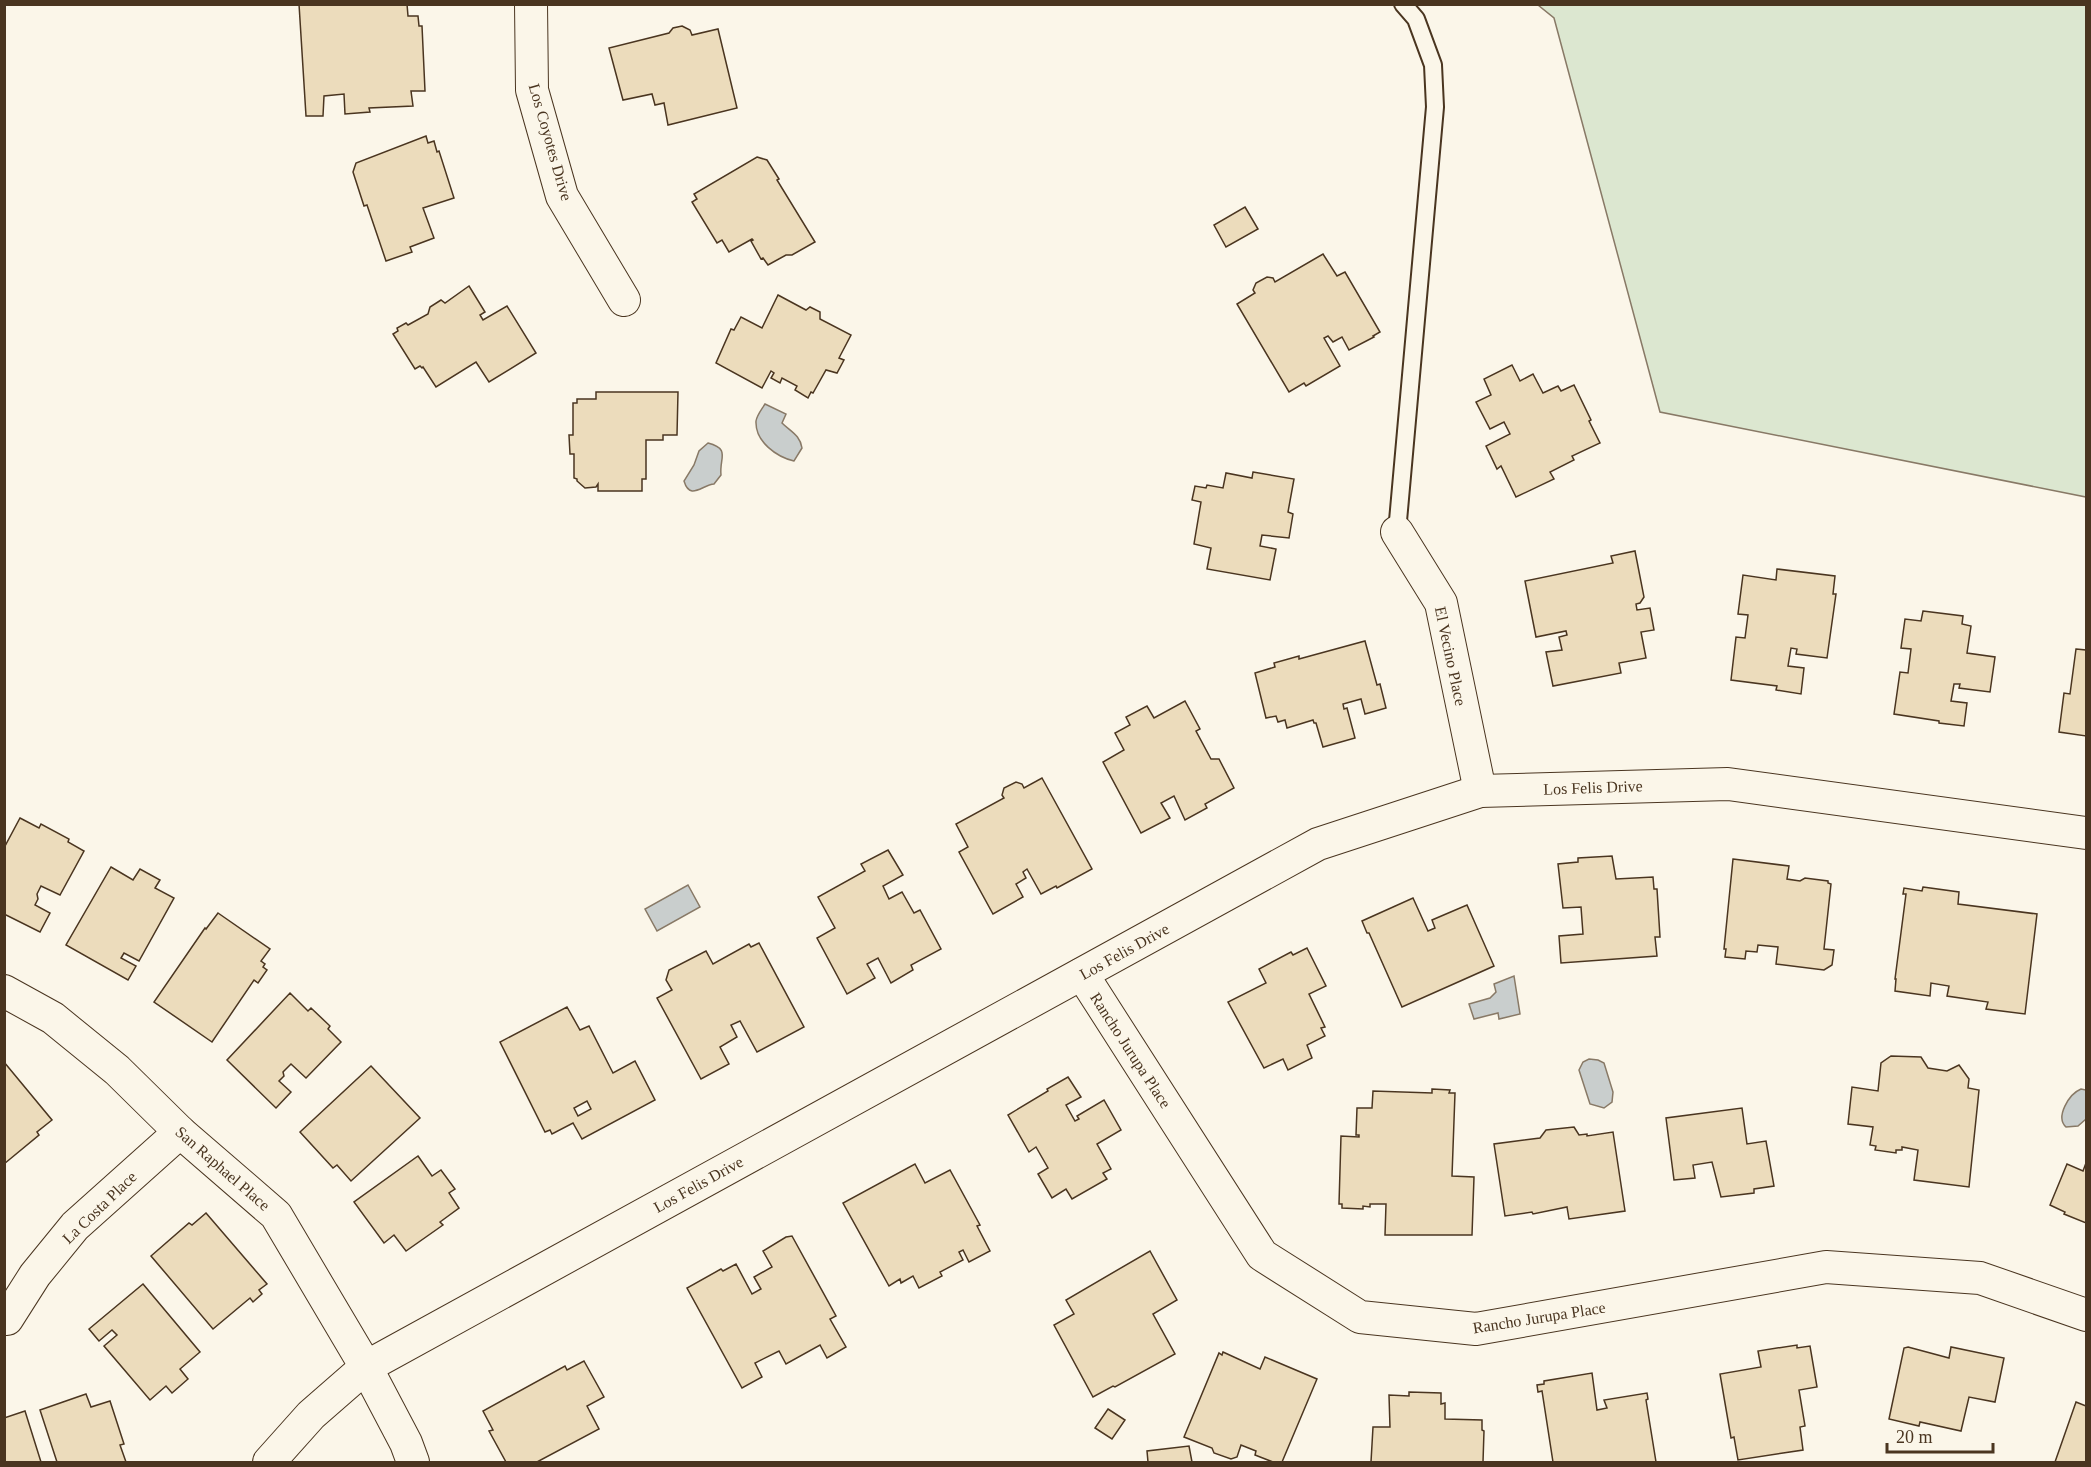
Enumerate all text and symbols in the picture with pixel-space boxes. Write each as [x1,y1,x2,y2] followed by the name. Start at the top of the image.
[525,82,575,203] street label: Los Coyotes Drive
[1432,605,1469,707] street label: El Vecino Place
[1543,777,1643,798] street label: Los Felis Drive
[1077,920,1172,983] street label: Los Felis Drive
[1086,989,1174,1112] street label: Rancho Jurupa Place
[172,1123,273,1215] street label: San Raphael Place
[651,1153,746,1216] street label: Los Felis Drive
[59,1168,140,1247] street label: La Costa Place
[1471,1299,1607,1337] street label: Rancho Jurupa Place
[1887,1416,1994,1454] scale bar
[1896,1427,1933,1447] text: 20 m

